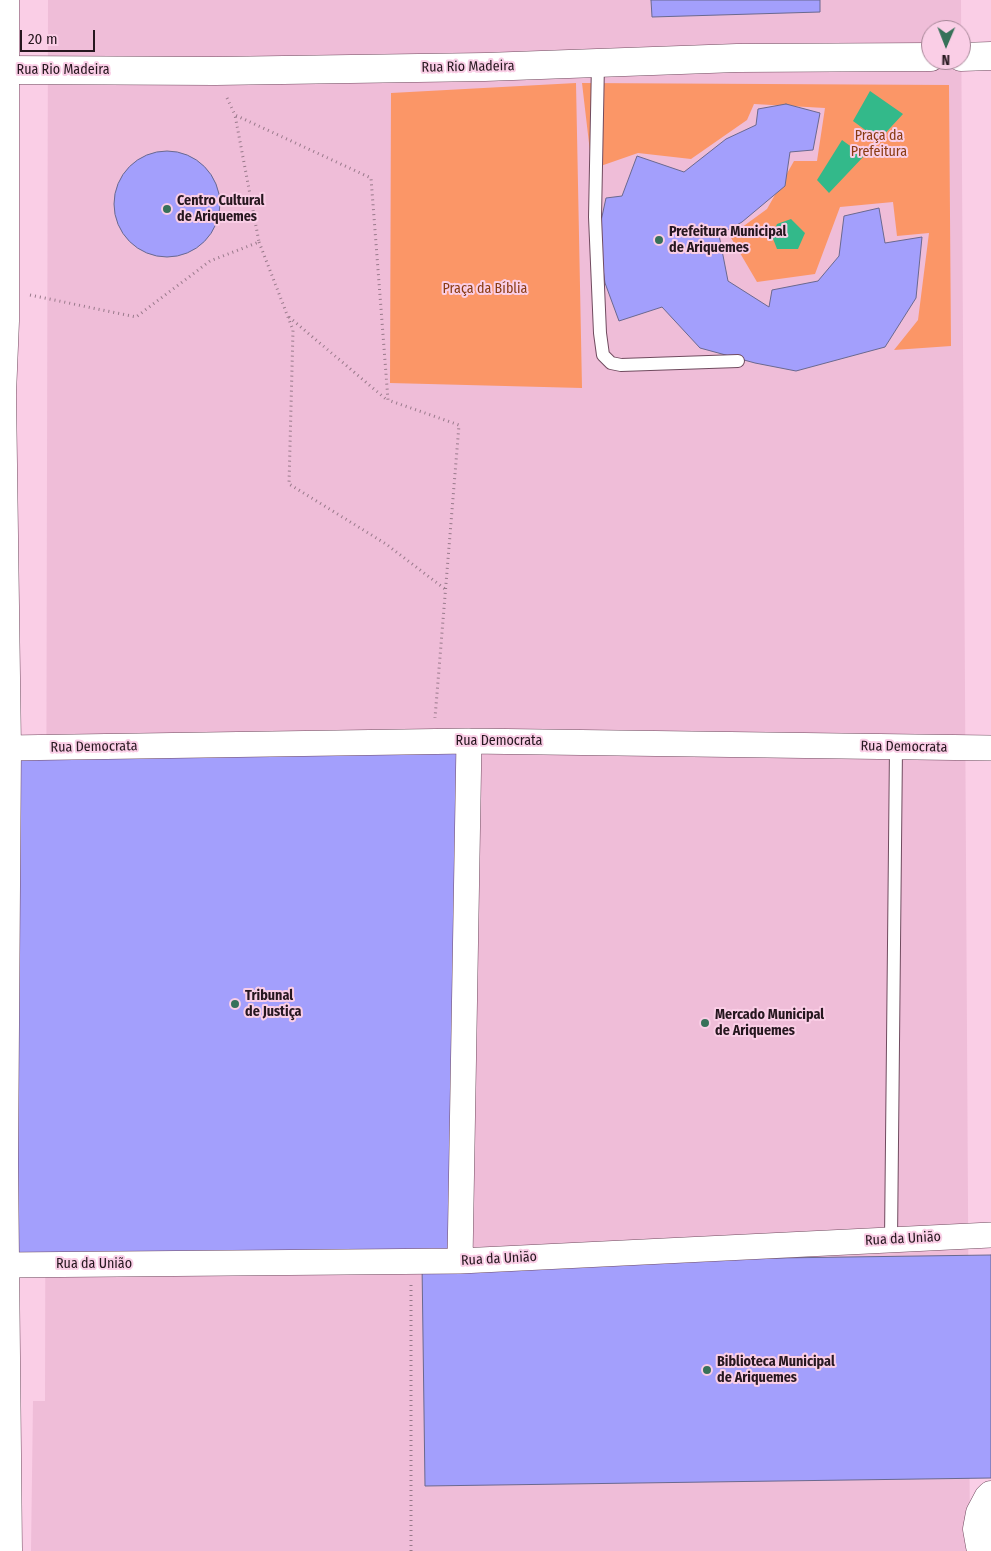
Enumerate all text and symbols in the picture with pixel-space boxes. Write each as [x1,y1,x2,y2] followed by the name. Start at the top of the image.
[22,20,98,52] scale bar
[921,20,971,70] north arrow
[28,30,58,48] text: 20 m
[941,51,950,68] text: N
[421,58,515,76] street label: Rua Rio Madeira
[17,62,109,78] street label: Rua Rio Madeira
[851,128,907,160] park label: Praça da Prefeitura
[177,193,264,226] place label: Centro Cultural de Ariquemes
[161,203,173,215] marker: Centro Cultural de Ariquemes
[669,224,786,256] place label: Prefeitura Municipal de Ariquemes
[653,234,665,246] marker: Prefeitura Municipal de Ariquemes
[443,281,527,297] park label: Praça da Bíblia
[456,733,542,749] street label: Rua Democrata
[50,738,138,756] street label: Rua Democrata
[860,738,948,756] street label: Rua Democrata
[245,988,302,1020] place label: Tribunal de Justiça
[229,998,241,1010] marker: Tribunal de Justiça
[715,1007,824,1040] place label: Mercado Municipal de Ariquemes
[699,1017,711,1029] marker: Mercado Municipal de Ariquemes
[865,1229,941,1249] street label: Rua da União
[461,1249,537,1269] street label: Rua da União
[56,1256,132,1272] street label: Rua da União
[717,1354,835,1386] place label: Biblioteca Municipal de Ariquemes
[701,1364,713,1376] marker: Biblioteca Municipal de Ariquemes

